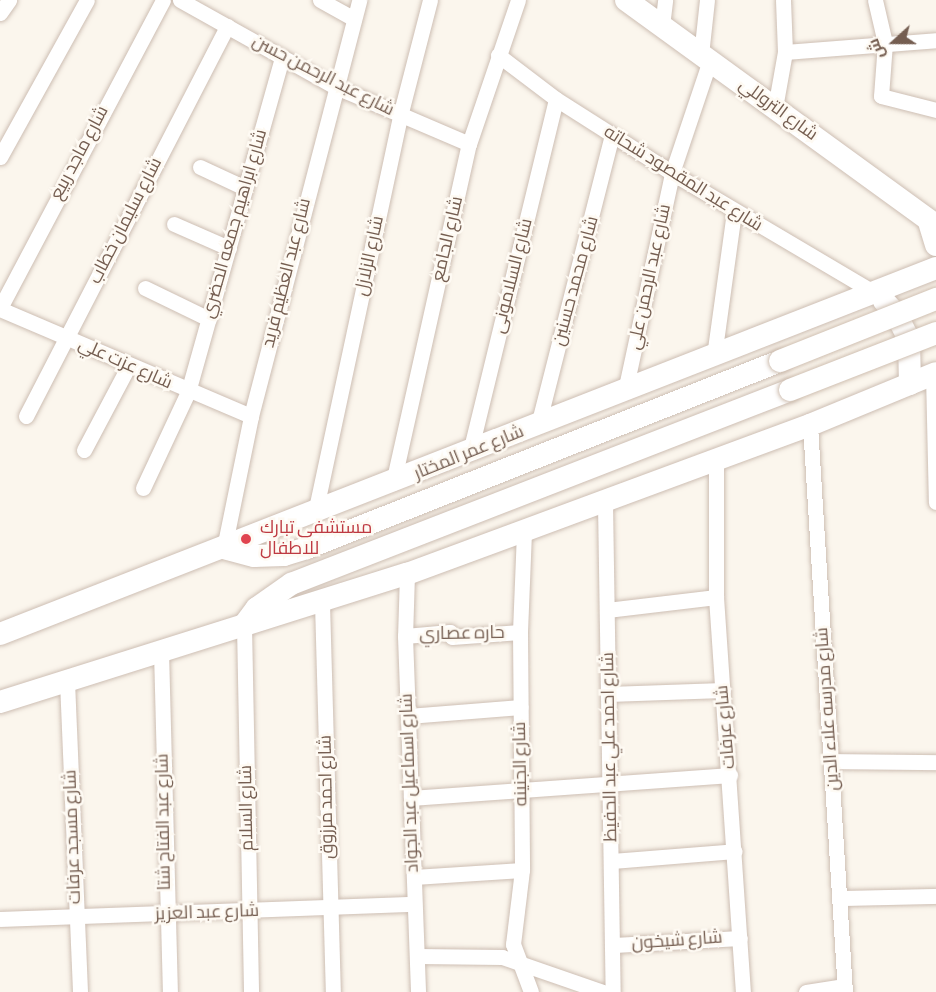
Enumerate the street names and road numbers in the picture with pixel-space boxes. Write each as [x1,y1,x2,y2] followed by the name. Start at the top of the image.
[248,31,398,121] street label: شارع عبد الرحمن حسن
[734,74,822,146] street label: شارع التروللي
[46,102,114,204] street label: شارع ماجد ربيع
[600,121,766,237] street label: شارع عبد المقصود شحاته
[198,127,272,321] street label: شارع ابراهيم جمعه الحضري
[85,154,167,288] street label: شارع سليمان خطاب
[428,194,468,284] street label: شارع الجامع
[258,196,316,350] street label: شارع عبد العظيم فريد
[624,202,676,352] street label: شارع عبد الرحمن علي
[351,214,389,298] street label: شارع الزلازل
[548,214,604,348] street label: شارع محمد حسنين
[488,216,538,336] street label: شارع السلامونى
[75,334,175,394] street label: شارع عزت علي
[411,421,527,485] street label: شارع عمر المختار
[419,622,505,646] street label: حاره عصاري
[812,626,844,792] street label: شارع مدرسه علاء الدين
[598,652,622,842] street label: شارع احمد علي عبد الحفيظ
[712,684,740,770] street label: شارع عرفات
[396,693,424,873] street label: شارع اسماعيل عبد الجواد
[509,721,533,807] street label: شارع الجنينه
[315,735,339,859] street label: شارع احمد مرزوق
[152,753,176,891] street label: شارع عبد الفتاح شتا
[235,765,259,851] street label: شارع السلام
[60,769,86,905] street label: شارع مسجد عرفات
[154,900,260,926] street label: شارع عبد العزيز
[631,927,723,955] street label: شارع شيخون

